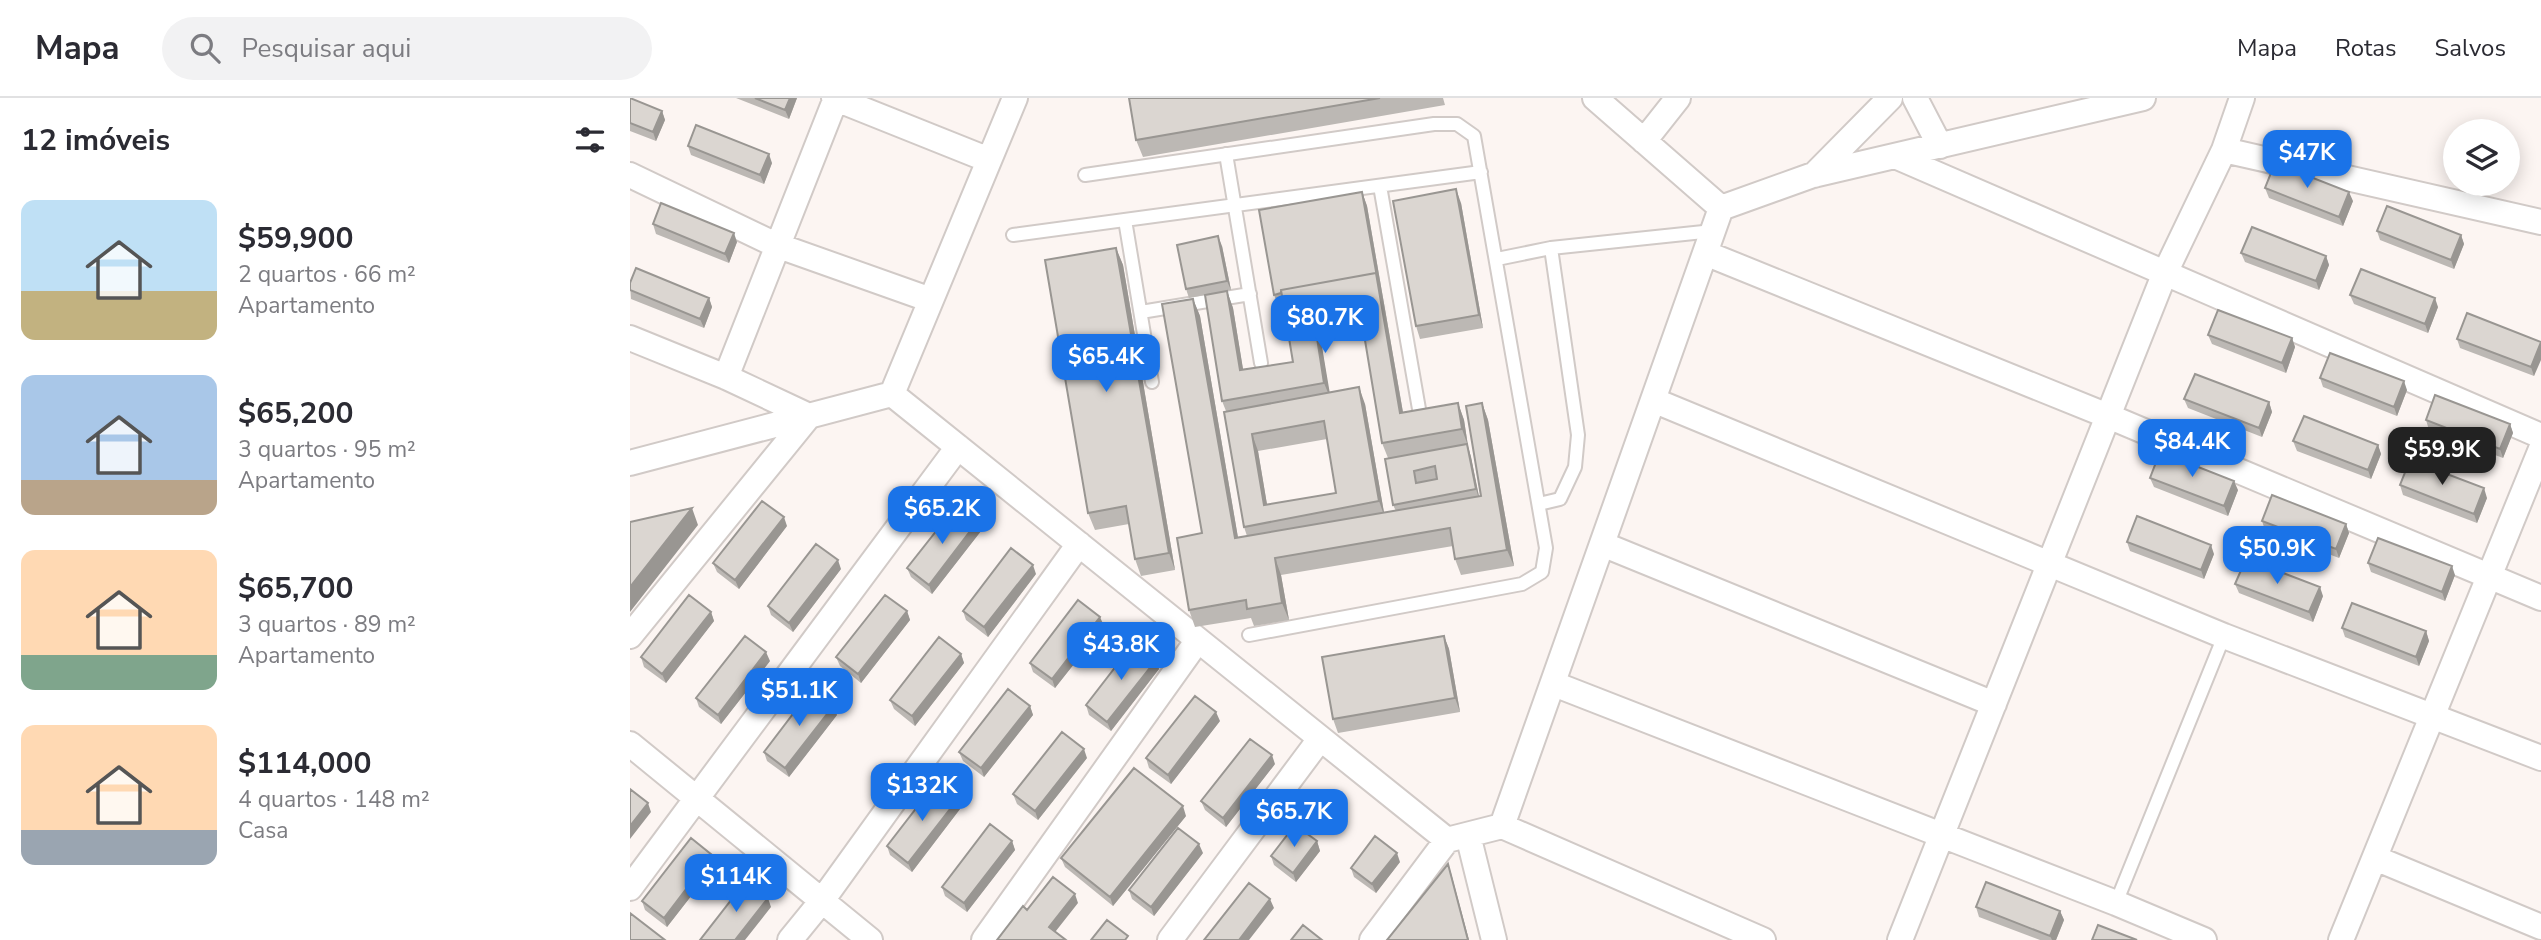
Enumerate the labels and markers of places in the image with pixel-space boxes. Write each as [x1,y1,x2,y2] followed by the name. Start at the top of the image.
[2266,130,2348,190] pin: $47K
[1268,296,1382,355] pin: $80.7K
[1049,334,1163,394] pin: $65.4K
[2135,420,2249,479] pin: $84.4K
[2385,428,2499,487] pin: $59.9K
[885,486,999,546] pin: $65.2K
[2220,526,2334,586] pin: $50.9K
[1064,622,1178,682] pin: $43.8K
[742,668,856,728] pin: $51.1K
[873,764,971,823] pin: $132K
[1237,790,1351,849] pin: $65.7K
[687,854,785,914] pin: $114K

